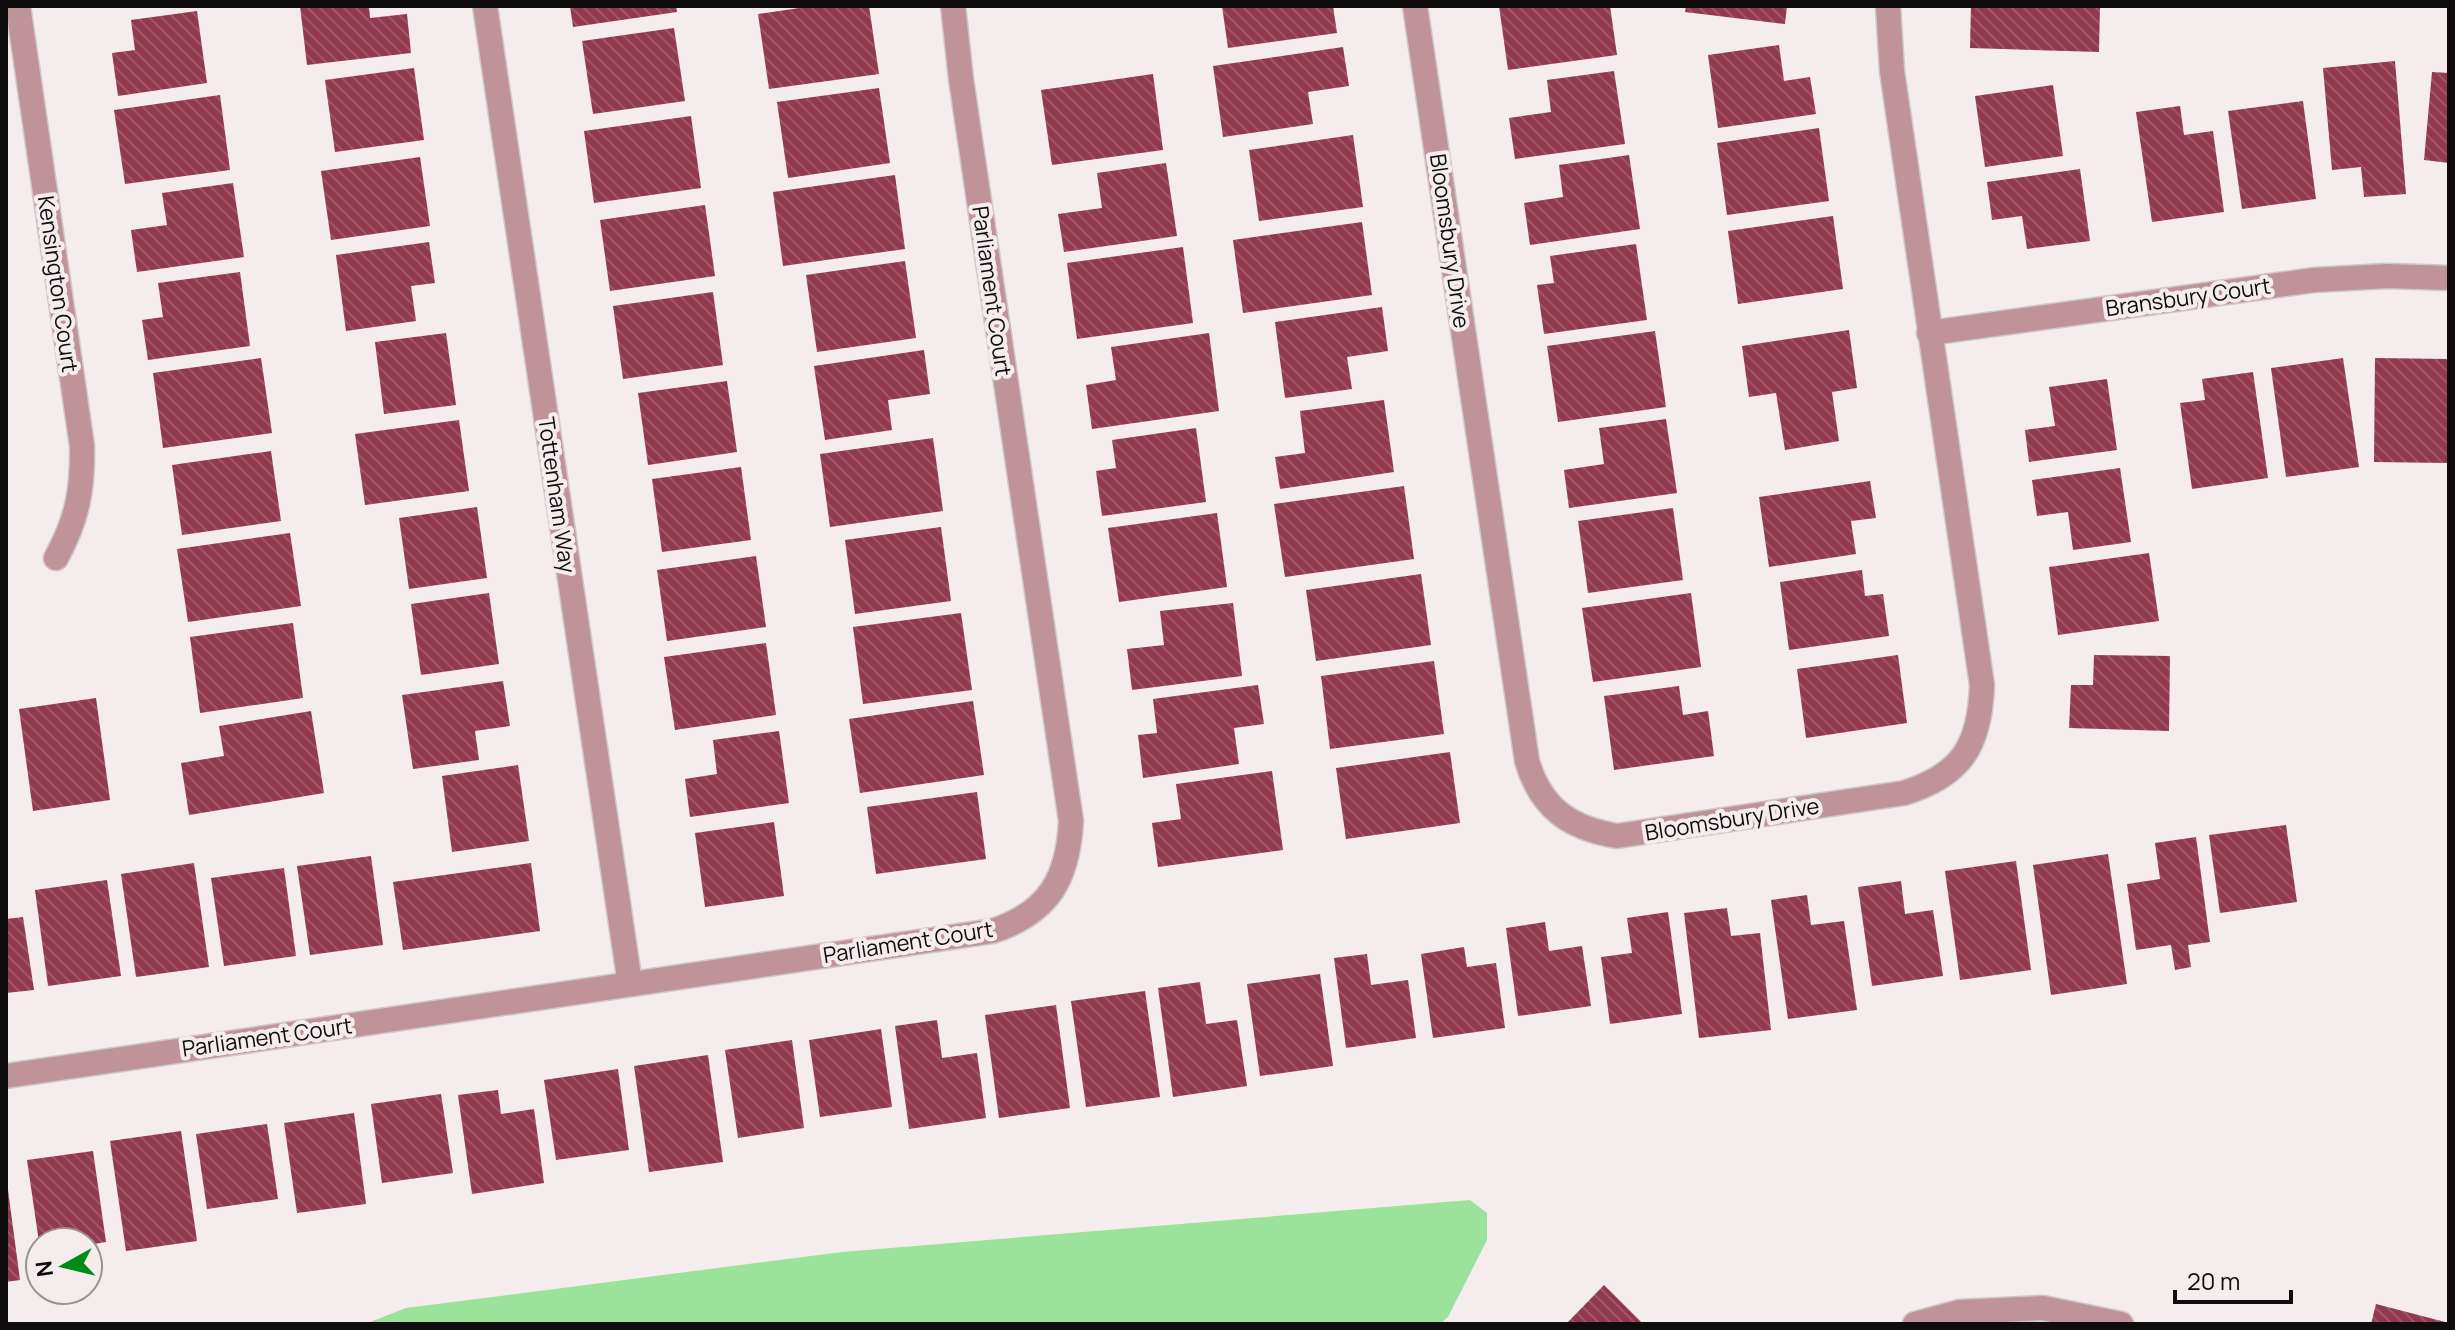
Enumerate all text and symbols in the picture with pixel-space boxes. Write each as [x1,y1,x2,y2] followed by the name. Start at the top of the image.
[1423,152,1477,330] street label: Bloomsbury Drive
[31,194,85,374] street label: Kensington Court
[965,204,1019,378] street label: Parliament Court
[2104,271,2273,323] street label: Bransbury Court
[531,415,583,575] street label: Tottenham Way
[1643,790,1821,848] street label: Bloomsbury Drive
[821,914,995,970] street label: Parliament Court
[180,1010,354,1064] street label: Parliament Court
[24,1226,104,1306] north arrow
[2175,1254,2291,1304] scale bar
[28,1259,60,1279] text: N
[2187,1264,2240,1297] text: 20 m

